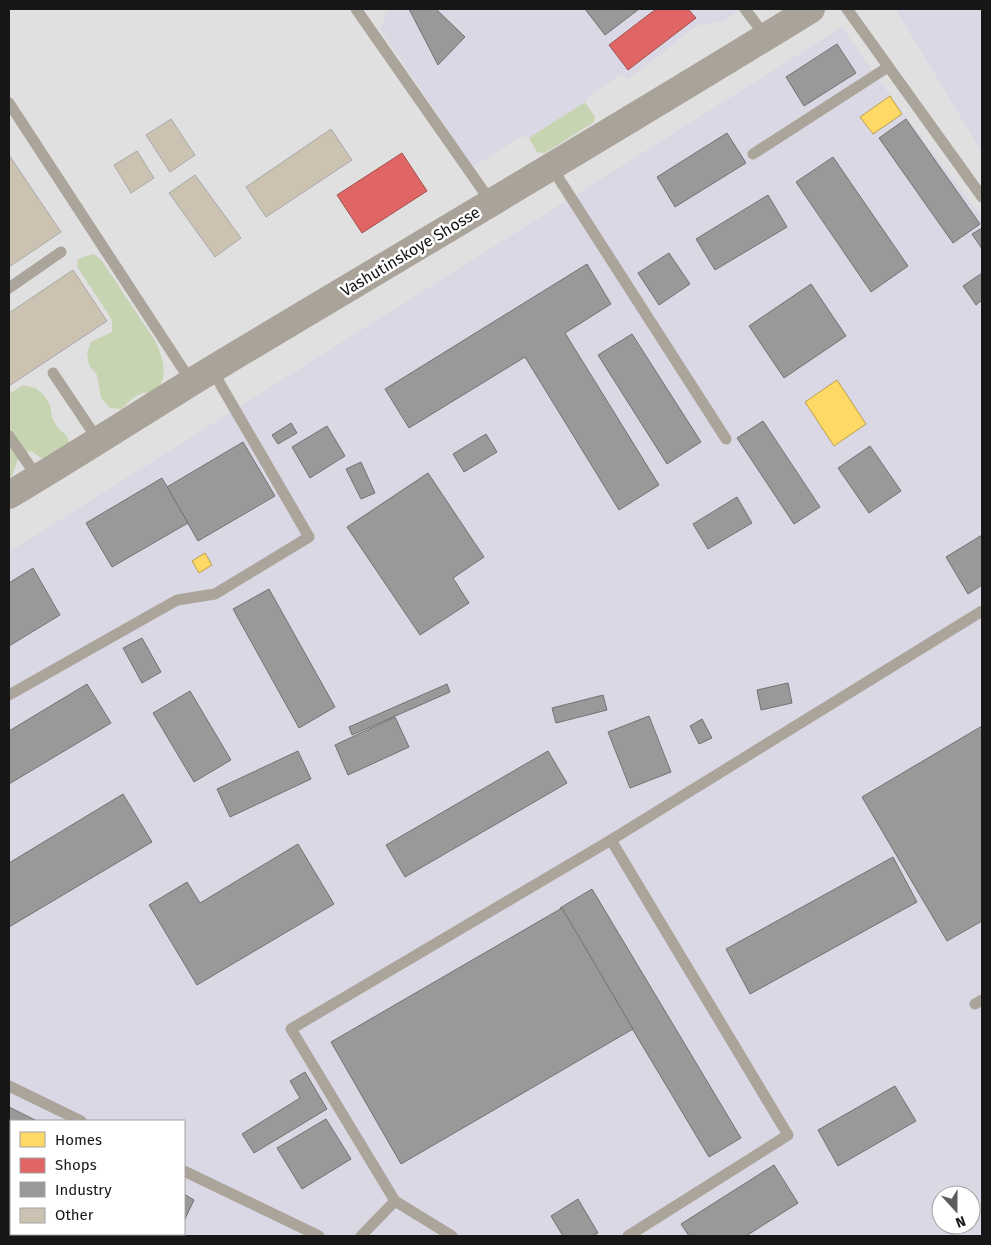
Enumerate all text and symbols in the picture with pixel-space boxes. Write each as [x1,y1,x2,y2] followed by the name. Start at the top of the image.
[337,202,483,301] street label: Vashutinskoye Shosse
[10,1120,185,1235] legend
[55,1131,102,1149] text: Homes
[55,1156,97,1174] text: Shops
[55,1181,112,1199] text: Industry
[931,1185,981,1235] north arrow
[55,1206,94,1224] text: Other
[953,1212,968,1231] text: N

